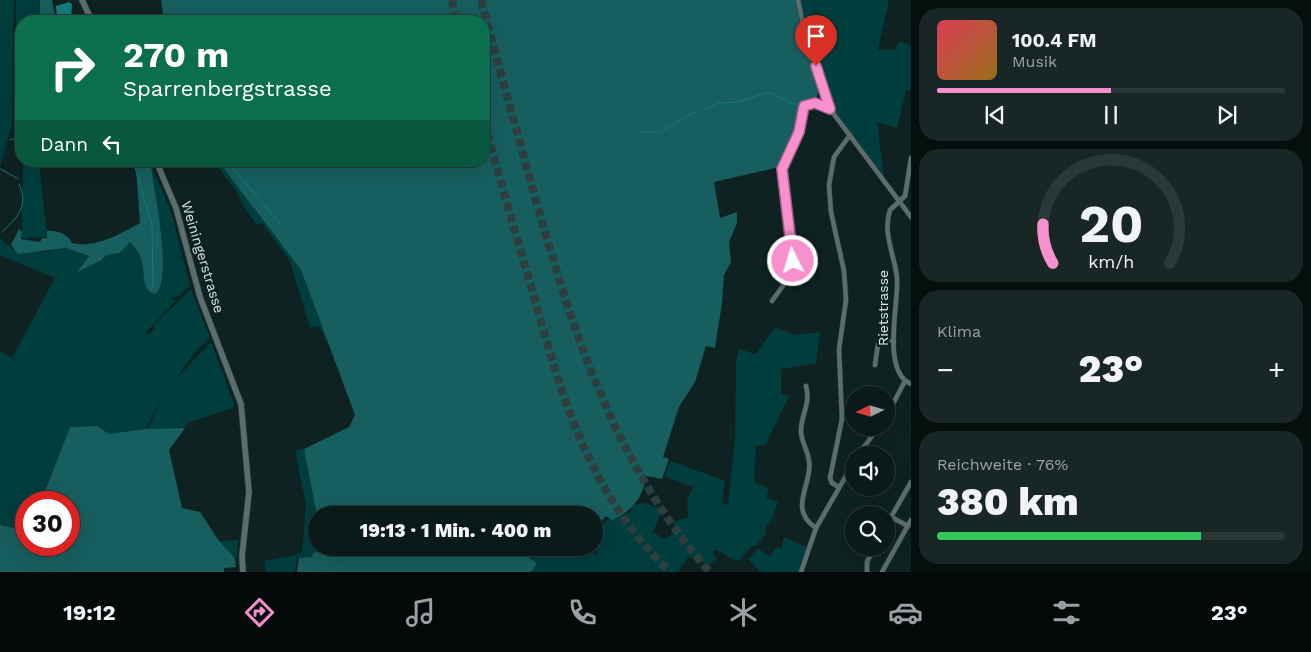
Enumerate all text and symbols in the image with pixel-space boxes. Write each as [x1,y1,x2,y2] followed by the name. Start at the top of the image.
[795,15,837,66] pin
[802,22,830,50] icon: arrive
[1012,29,1097,52] text: 100.4 FM
[123,34,229,76] text: 270 m
[40,35,105,100] icon: right
[1012,52,1057,71] text: Musik
[123,76,332,101] text: Sparrenbergstrasse
[981,101,1009,129] icon: previous
[1097,101,1125,129] icon: pause
[1213,101,1241,129] icon: next
[98,130,126,158] icon: left
[40,133,88,156] text: Dann
[1079,194,1143,255] text: 20
[178,199,228,315] street label: Weiningerstrasse
[766,234,818,286] position arrow
[1088,251,1134,272] text: km/h
[875,270,891,346] street label: Rietstrasse
[937,322,981,341] text: Klima
[1079,347,1143,391] text: 23°
[937,353,954,386] text: −
[1268,353,1285,386] text: +
[845,386,895,436] north arrow
[845,386,895,556] map controls
[845,446,895,496] button: sound
[937,455,1068,474] text: Reichweite · 76%
[937,480,1079,524] text: 380 km
[15,491,80,556] speed limit sign: 30
[845,506,895,556] button: search
[360,519,551,542] text: 19:13 · 1 Min. · 400 m
[242,595,277,630] icon: directions
[403,595,438,630] icon: music
[565,595,600,630] icon: phone
[726,595,761,630] icon: climate
[888,595,923,630] icon: car
[1049,595,1084,630] icon: filters
[63,600,116,625] text: 19:12
[1211,600,1248,625] text: 23°

